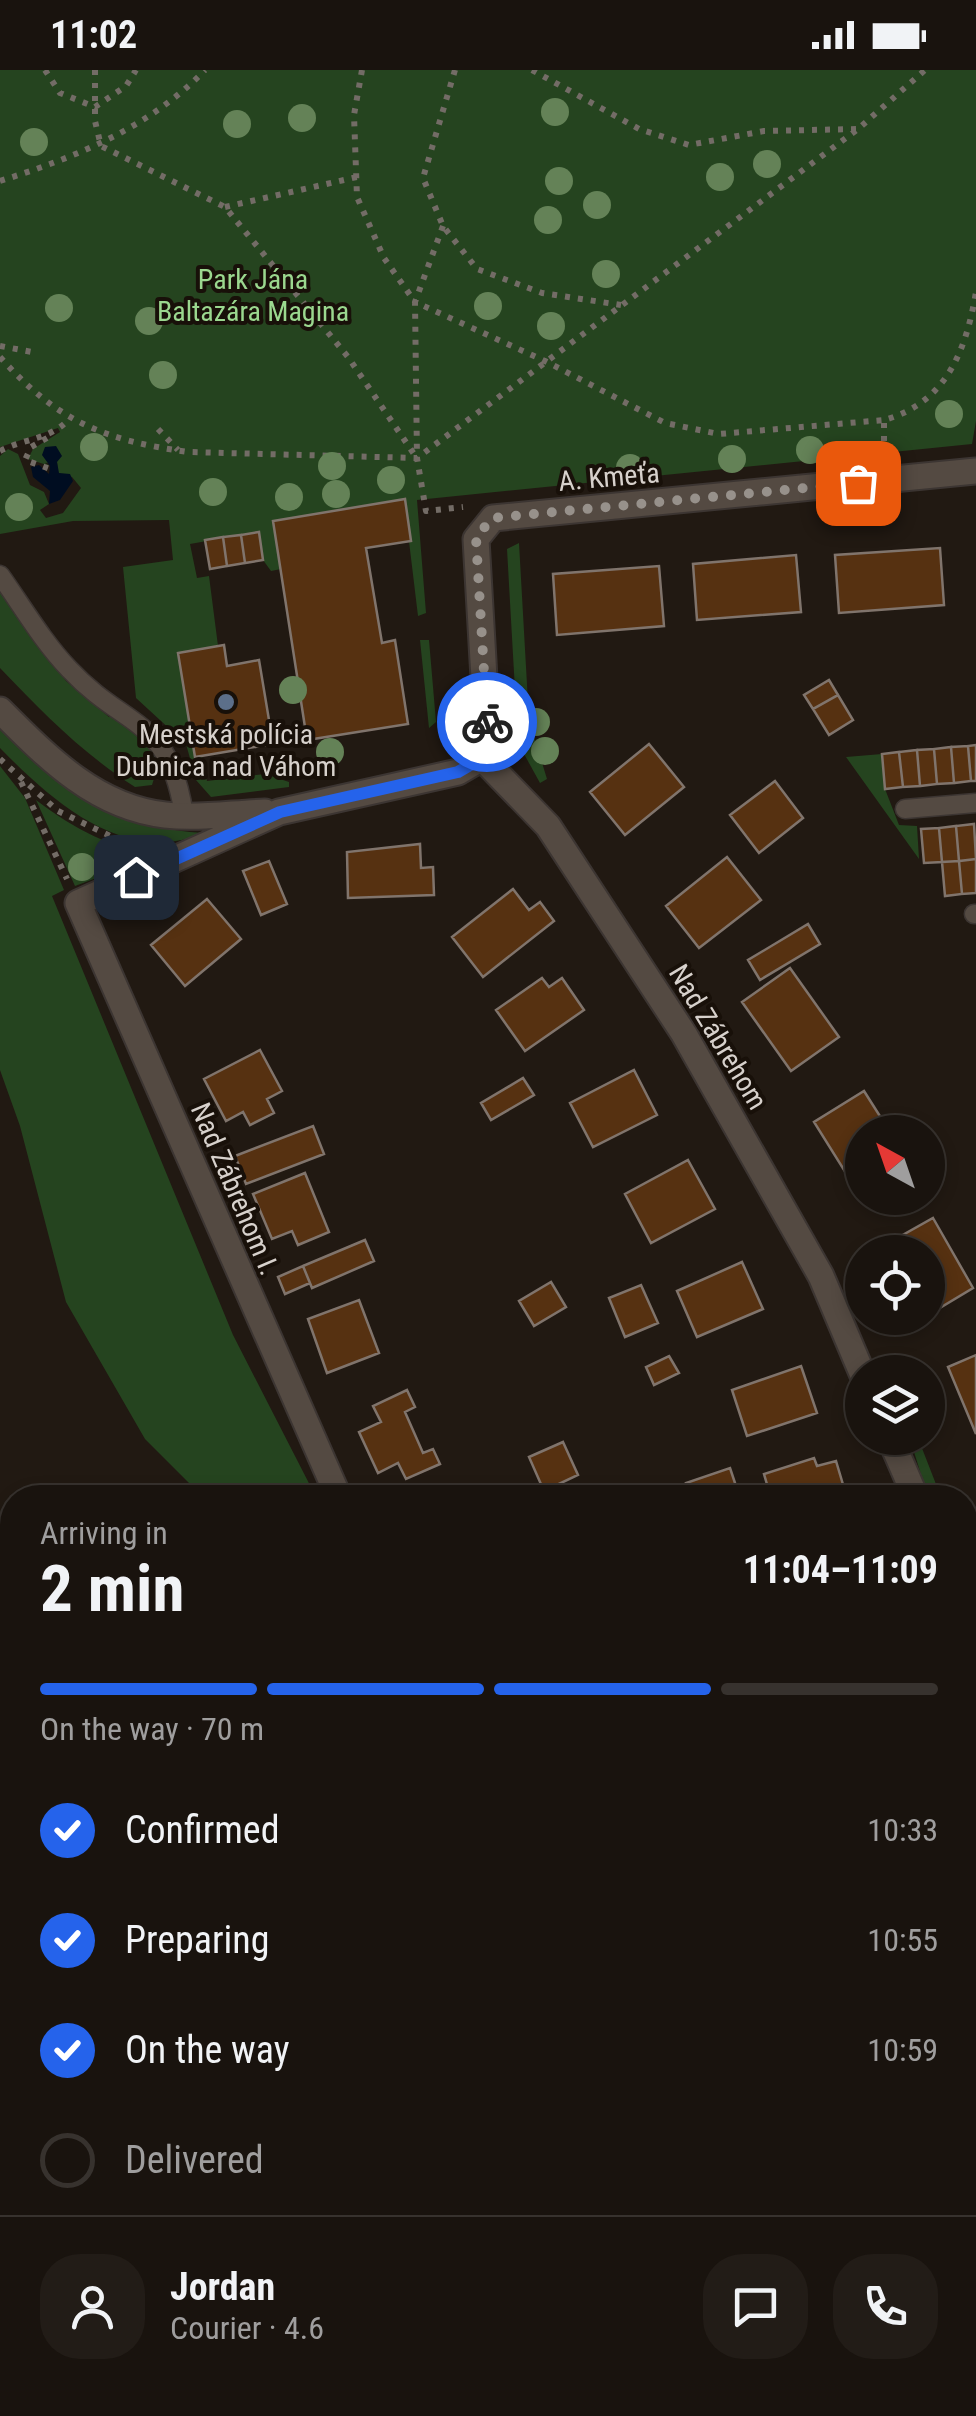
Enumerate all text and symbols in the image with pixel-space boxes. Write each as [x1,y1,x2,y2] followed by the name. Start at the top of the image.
[50,13,137,57] text: 11:02
[157,263,349,328] park label: Park Jána Baltazára Magina
[816,441,901,526] pin
[557,456,661,498] street label: A. Kmeťa
[831,456,886,511] icon: bag
[437,672,537,772] courier
[215,691,237,713] marker: Mestská polícia Dubnica nad Váhom
[460,695,515,750] icon: bike
[116,718,336,783] place label: Mestská polícia Dubnica nad Váhom
[94,835,179,920] pin
[109,850,164,905] icon: home
[662,959,774,1115] street label: Nad Zábrehom
[184,1098,286,1280] street label: Nad Zábrehom I.
[845,1115,945,1215] north arrow
[845,1115,945,1455] map controls
[845,1235,945,1335] button: locate
[845,1355,945,1455] button: layers
[40,1514,168,1552] text: Arriving in
[743,1548,938,1592] text: 11:04–11:09
[40,1551,184,1627] text: 2 min
[40,1710,264,1748] text: On the way · 70 m
[40,1803,95,1858] icon: check
[125,1808,280,1852] text: Confirmed
[867,1811,938,1849] text: 10:33
[40,1913,95,1968] icon: check
[125,1918,270,1962] text: Preparing
[867,1921,938,1959] text: 10:55
[40,2023,95,2078] icon: check
[125,2028,290,2072] text: On the way
[867,2031,938,2069] text: 10:59
[125,2138,264,2182] text: Delivered
[40,2254,145,2359] button: person
[703,2254,808,2359] button: chat
[833,2254,938,2359] button: phone
[170,2265,275,2309] text: Jordan
[170,2309,324,2347] text: Courier · 4.6

